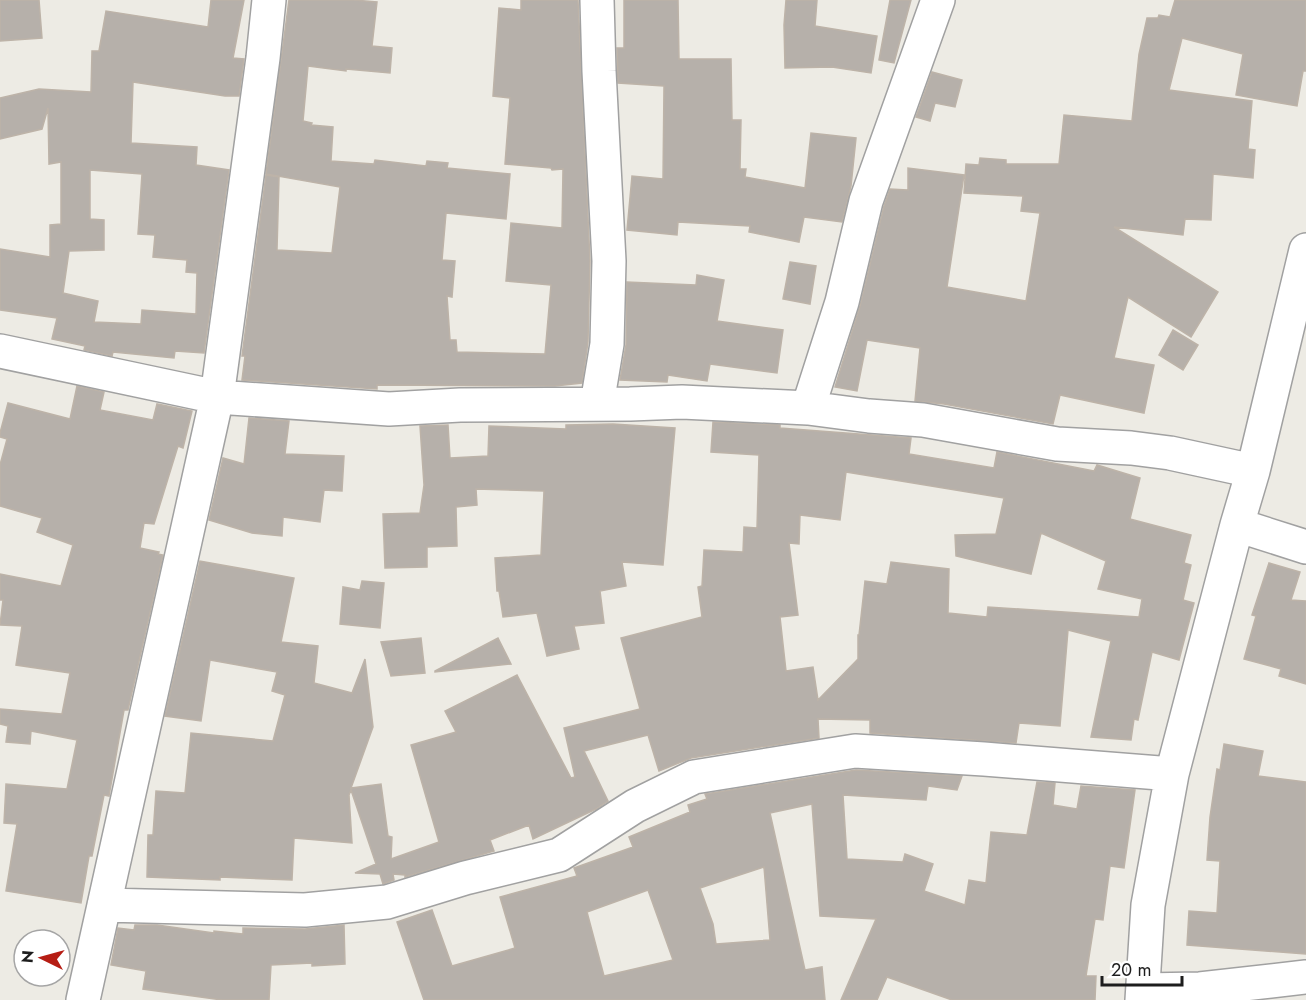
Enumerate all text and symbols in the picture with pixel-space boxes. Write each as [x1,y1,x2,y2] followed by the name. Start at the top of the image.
[12,928,72,988] north arrow
[16,949,40,964] text: N
[1102,949,1182,987] scale bar
[1111,957,1151,983] text: 20 m

